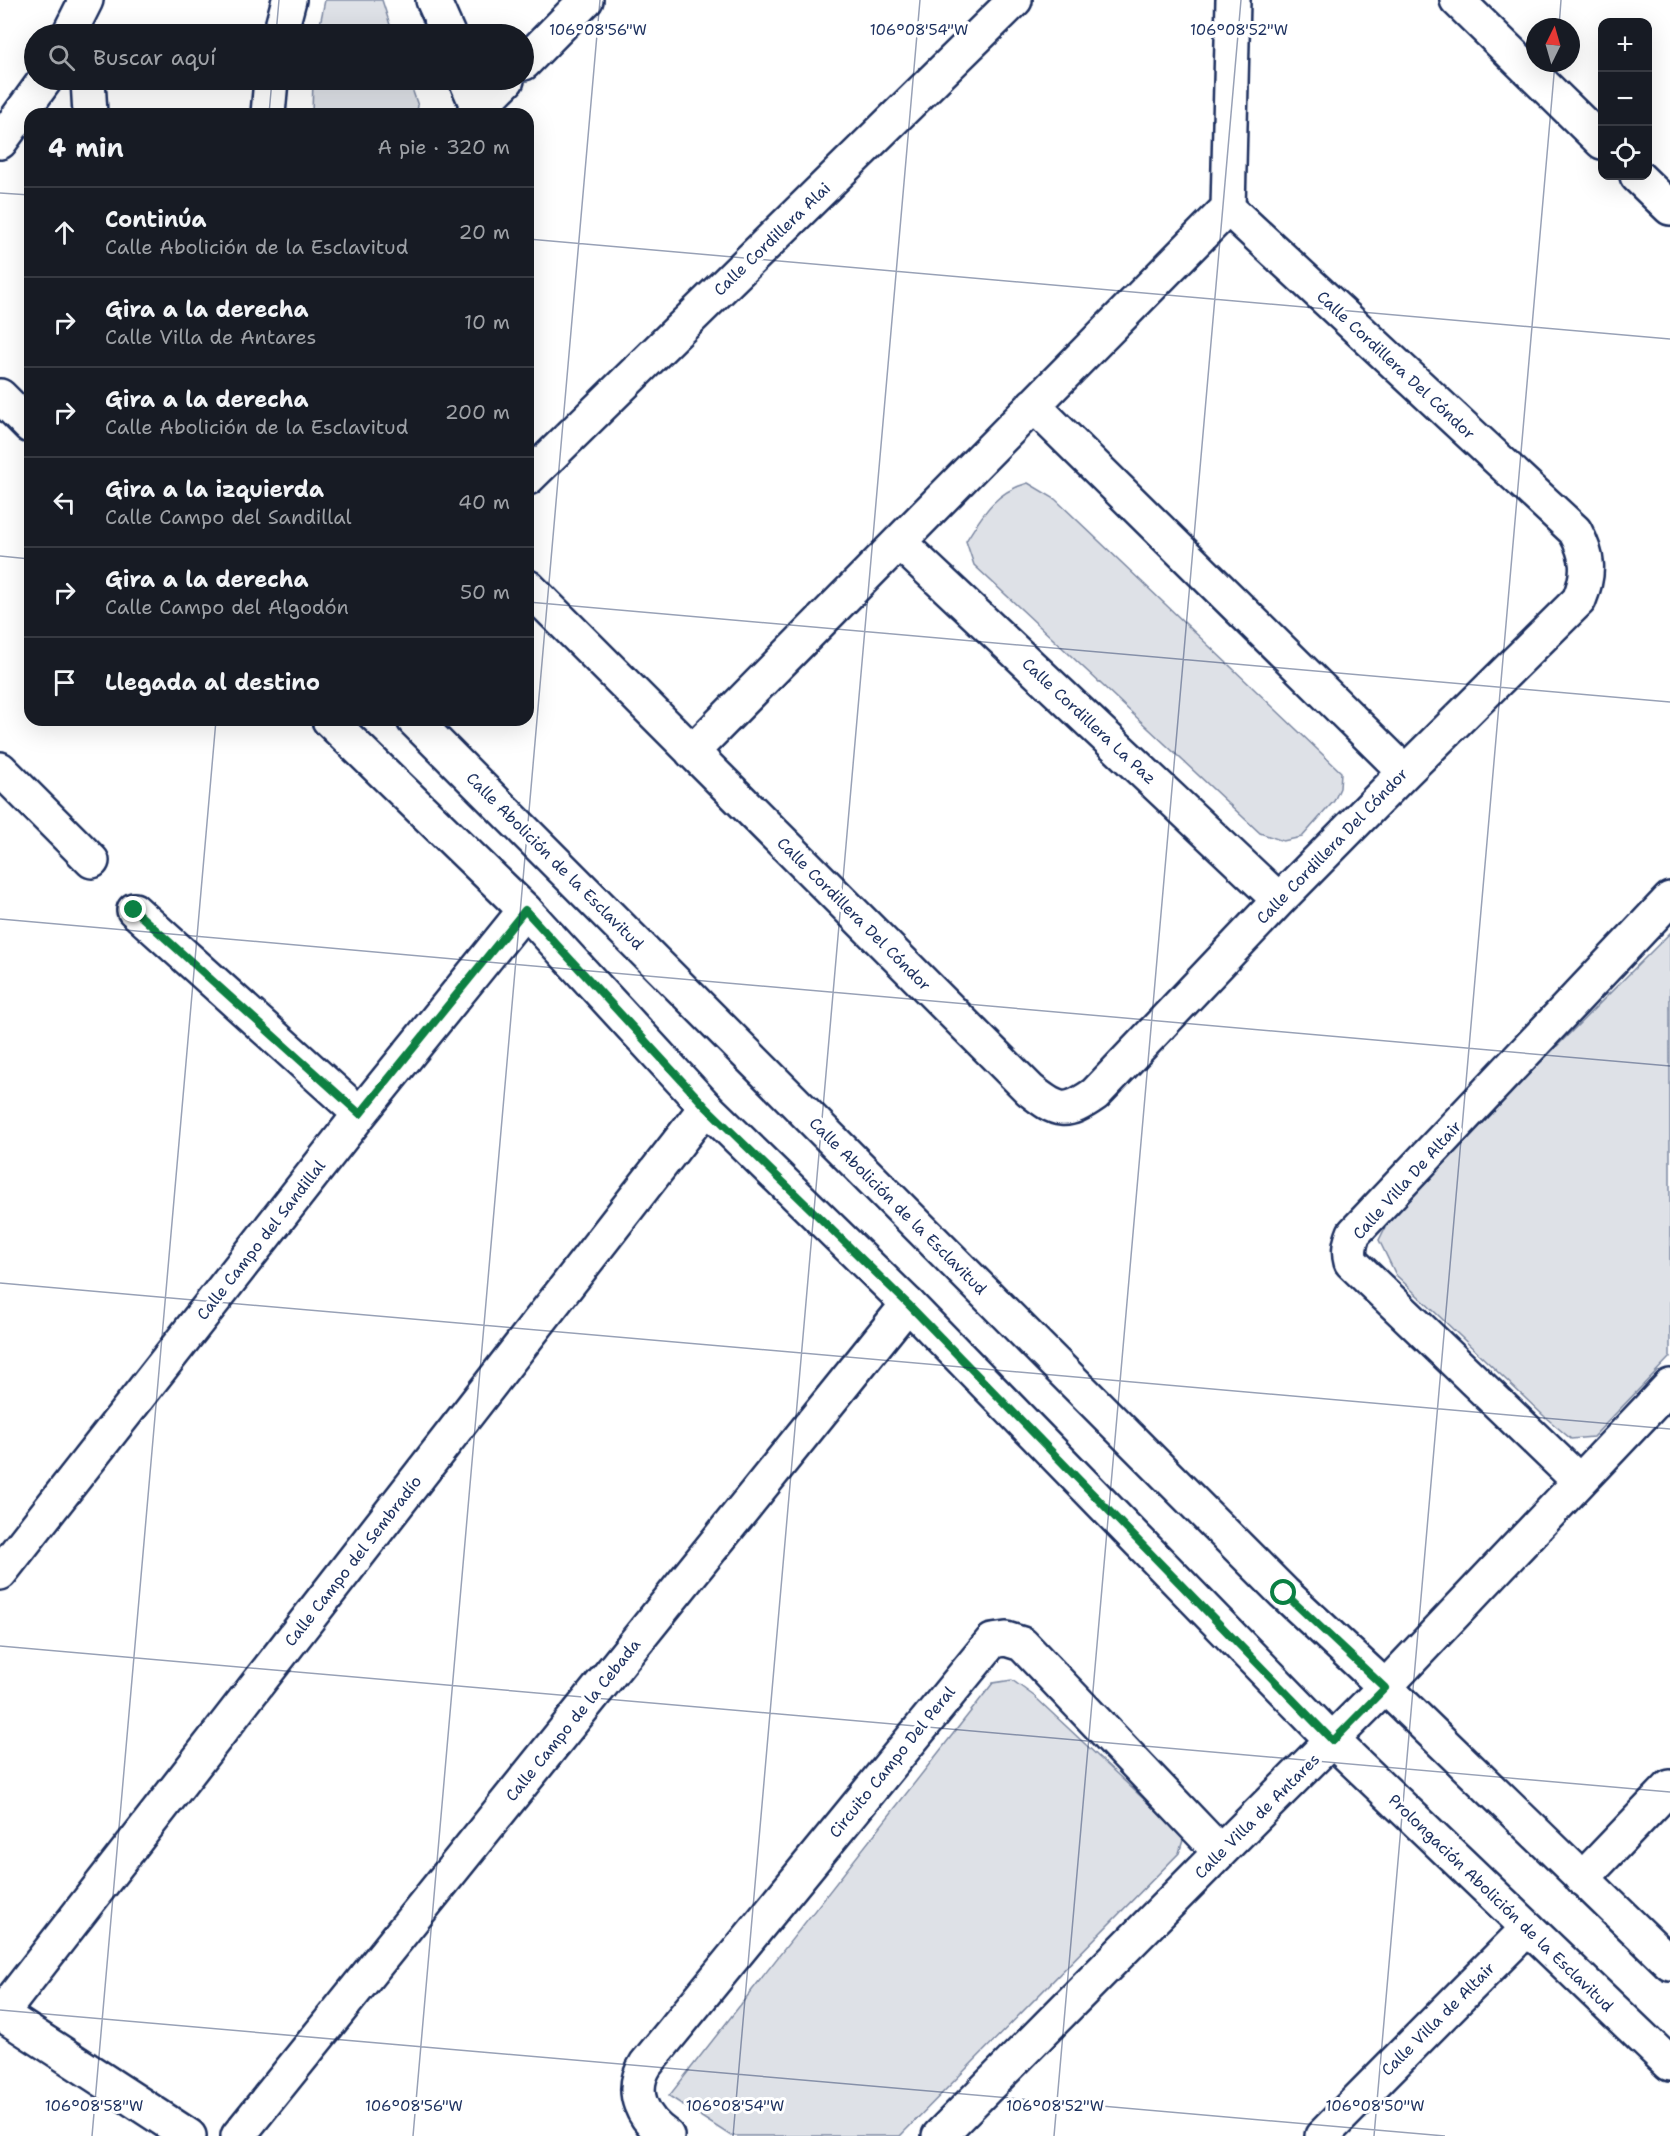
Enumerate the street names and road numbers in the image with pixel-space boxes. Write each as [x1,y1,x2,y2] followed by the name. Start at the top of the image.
[709,178,835,300] street label: Calle Cordillera Alai
[1312,286,1480,444] street label: Calle Cordillera Del Cóndor
[1018,653,1160,789] street label: Calle Cordillera La Paz
[1252,763,1412,929] street label: Calle Cordillera Del Cóndor
[462,768,648,954] street label: Calle Abolición de la Esclavitud
[773,833,935,995] street label: Calle Cordillera Del Cóndor
[805,1113,991,1299] street label: Calle Abolición de la Esclavitud
[1348,1116,1466,1244] street label: Calle Villa De Altair
[192,1156,330,1324] street label: Calle Campo del Sandillal
[280,1471,426,1651] street label: Calle Campo del Sembradío
[501,1634,645,1806] street label: Calle Campo de la Cebada
[824,1682,960,1842] street label: Circuito Campo Del Peral
[1190,1749,1324,1883] street label: Calle Villa de Antares
[1384,1790,1618,2016] street label: Prolongación Abolición de la Esclavitud
[1377,1958,1499,2080] street label: Calle Villa de Altair

